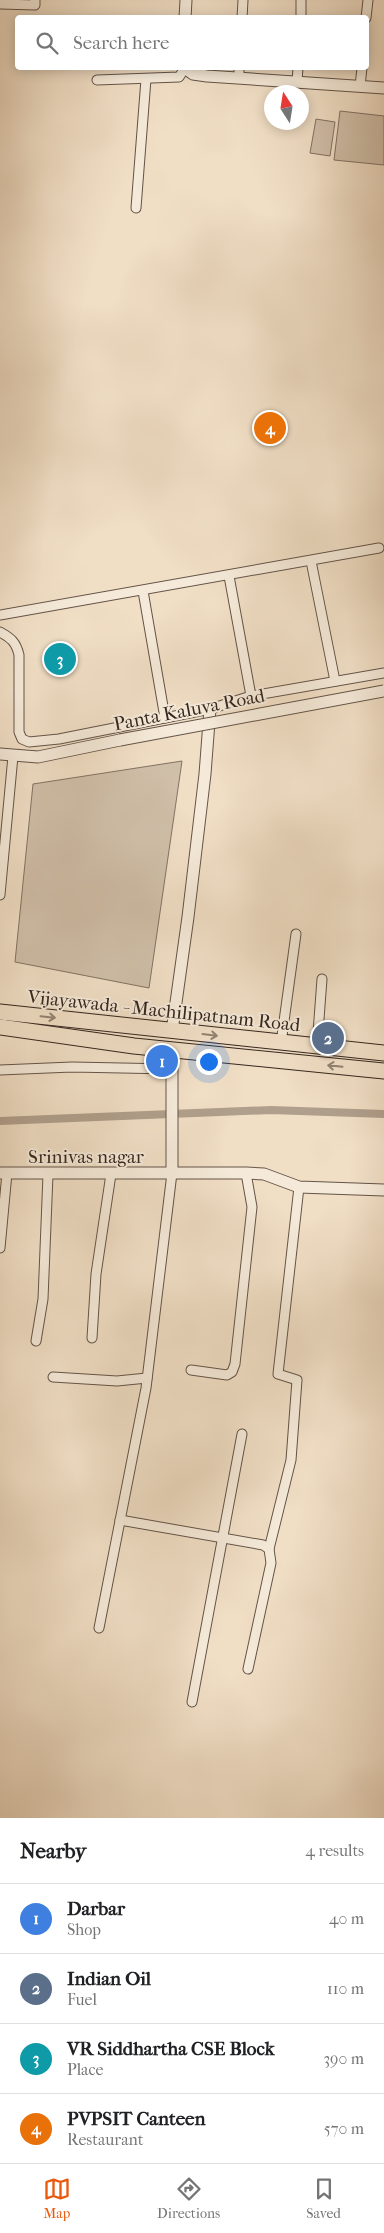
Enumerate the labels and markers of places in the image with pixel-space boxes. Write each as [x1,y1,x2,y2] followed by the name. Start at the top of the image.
[254,409,286,447] pin: 4
[44,640,76,678] pin: 3
[312,1019,344,1057] pin: 2
[146,1042,178,1080] pin: 1

